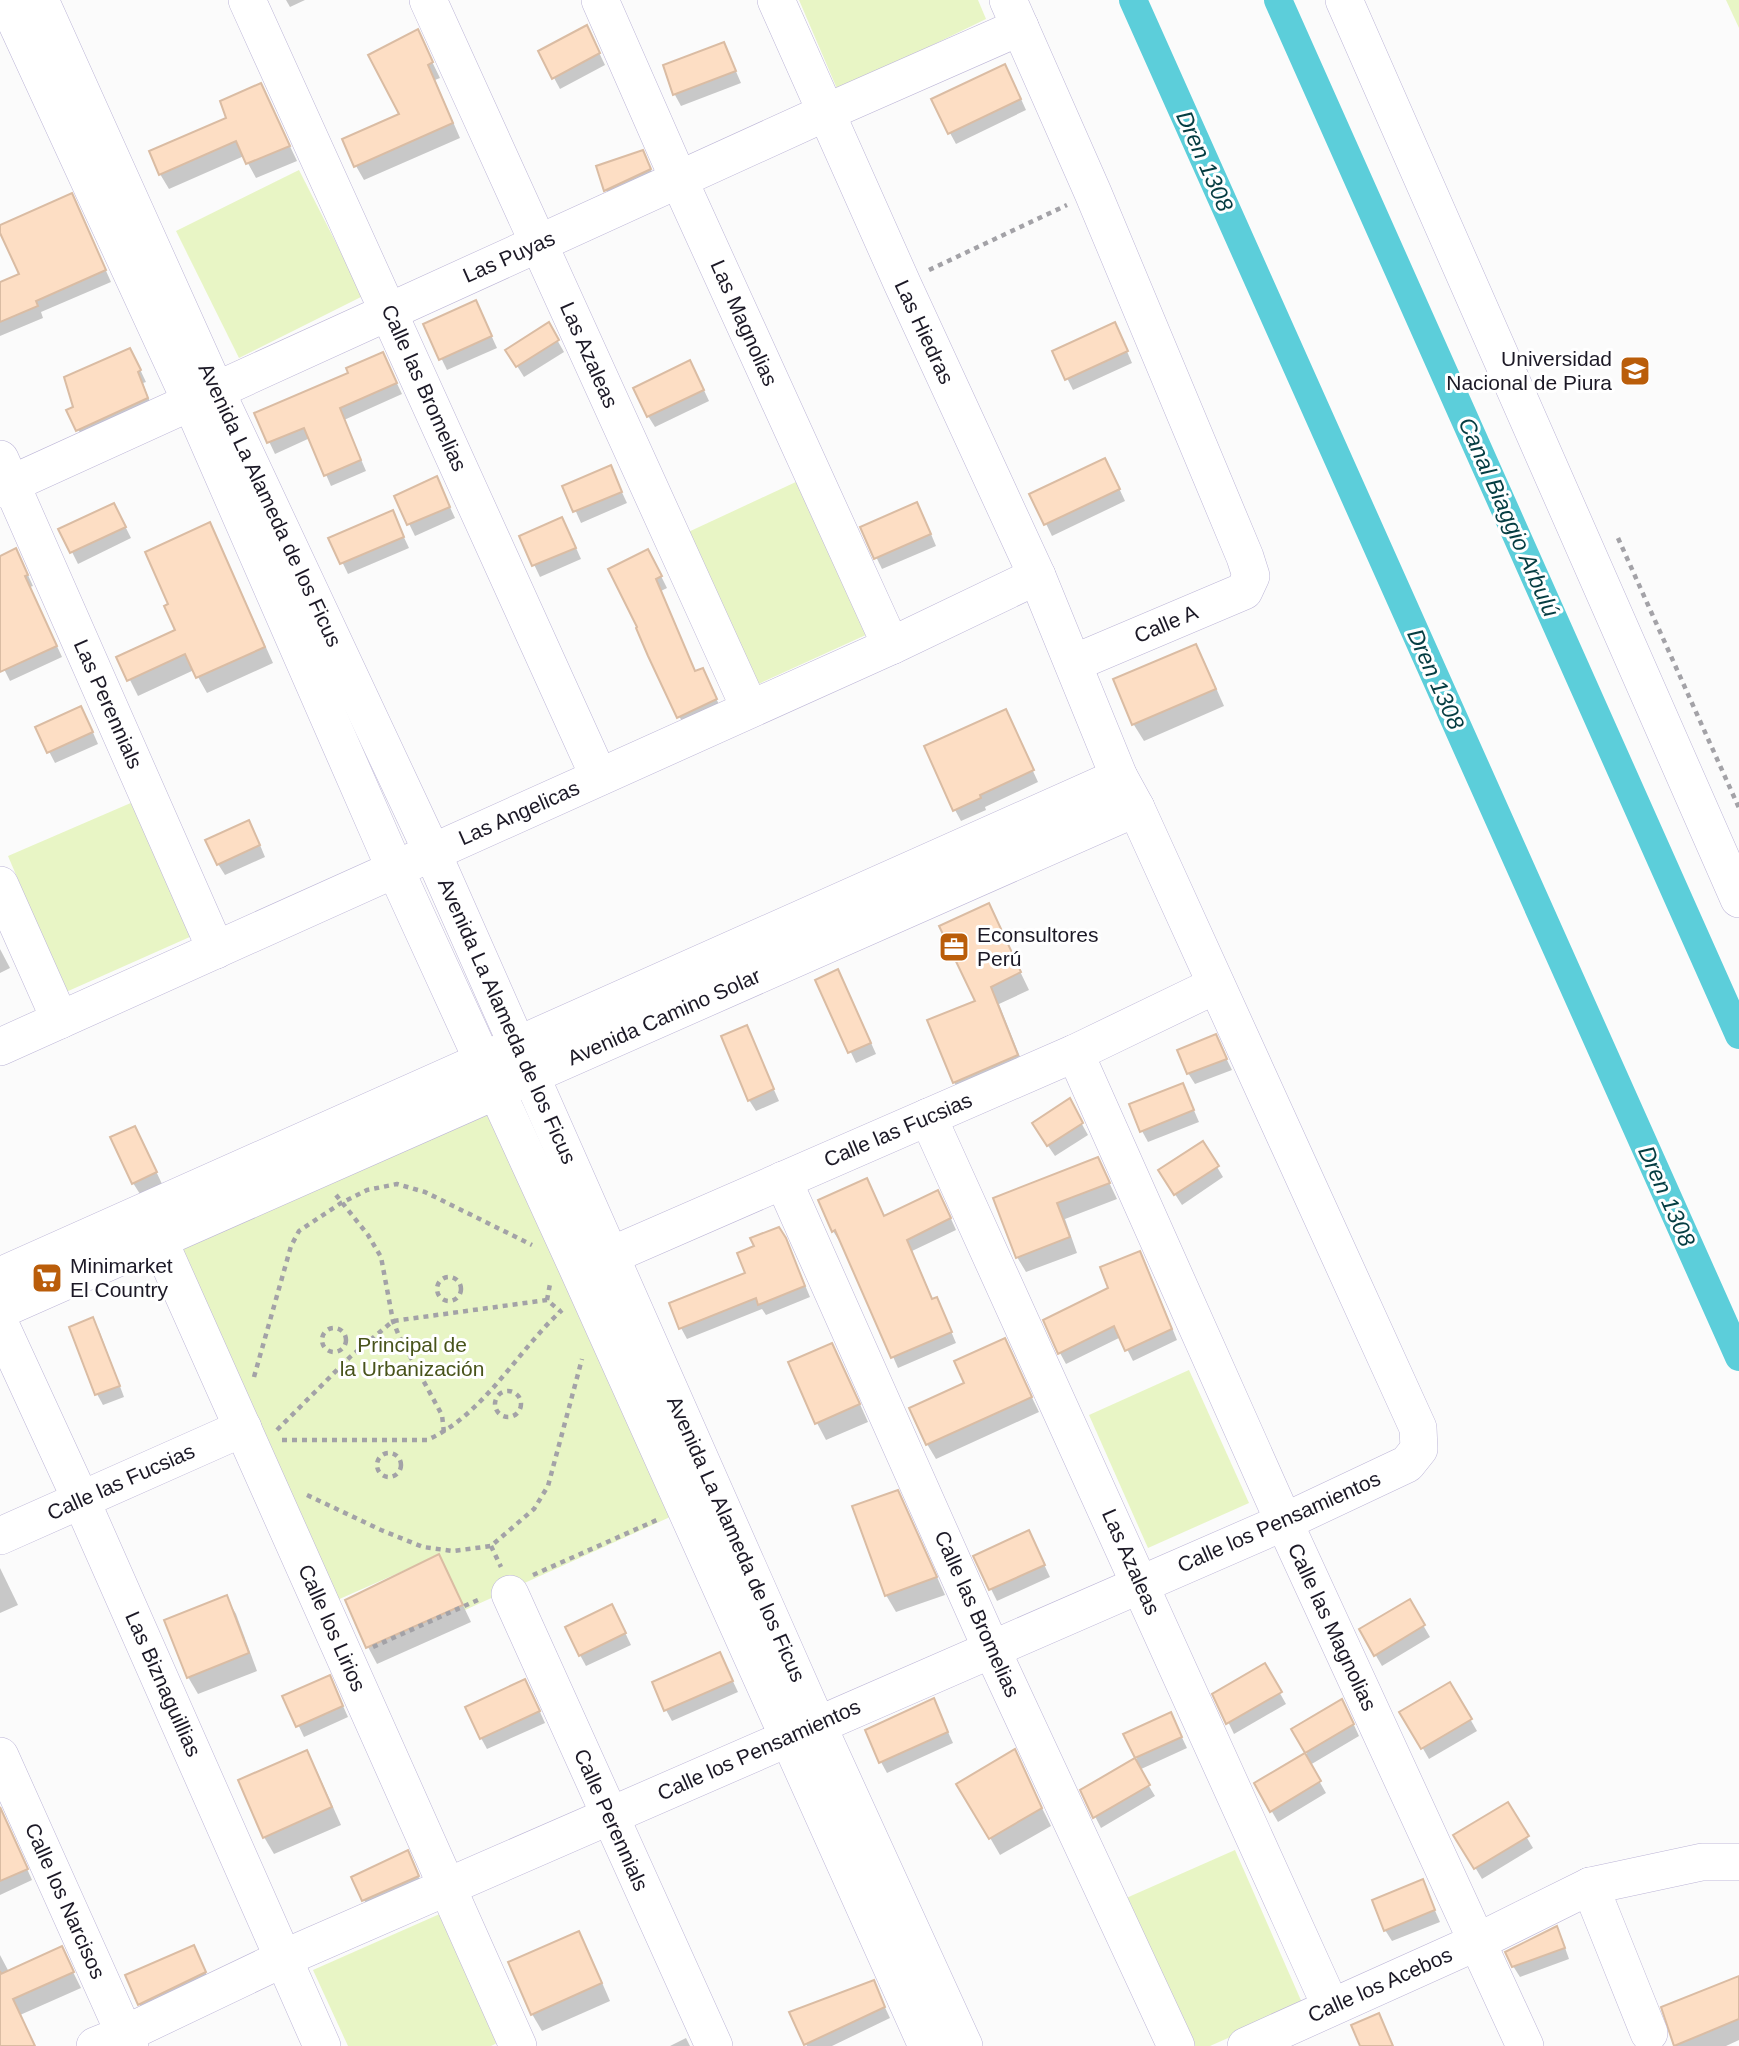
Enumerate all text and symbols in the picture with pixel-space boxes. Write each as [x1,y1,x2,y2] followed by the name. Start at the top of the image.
[1171,107,1239,216] water label: Dren 1308
[459,226,558,287] street label: Las Puyas
[706,256,783,389] street label: Las Magnolias
[890,276,959,387] street label: Las Hiedras
[556,298,623,411] street label: Las Azaleas
[377,301,472,475] street label: Calle las Bromelias
[1446,347,1612,394] place label: Universidad Nacional de Piura
[1618,354,1652,388] school or university icon: Universidad Nacional de Piura
[194,359,346,650] street label: Avenida La Alameda de los Ficus
[1453,413,1565,621] water label: Canal Biaggio Arbulú
[1131,600,1201,647] street label: Calle A
[1402,625,1470,734] water label: Dren 1308
[70,636,147,772] street label: Las Perennials
[455,776,583,849] street label: Las Angelicas
[434,874,581,1167] street label: Avenida La Alameda de los Ficus
[977,923,1098,970] place label: Econsultores Perú
[937,930,971,964] office icon: Econsultores Perú
[564,964,764,1069] street label: Avenida Camino Solar
[820,1088,975,1171] street label: Calle las Fucsias
[1633,1142,1701,1251] water label: Dren 1308
[70,1254,173,1301] place label: Minimarket El Country
[30,1261,64,1295] supermarket icon: Minimarket El Country
[340,1333,484,1380] park label: Principal de la Urbanización
[663,1392,810,1685] street label: Avenida La Alameda de los Ficus
[44,1439,198,1524] street label: Calle las Fucsias
[1174,1466,1384,1577] street label: Calle los Pensamientos
[1098,1505,1165,1618] street label: Las Azaleas
[930,1527,1025,1701] street label: Calle las Bromelias
[1284,1539,1381,1714] street label: Calle las Magnolias
[294,1561,371,1695] street label: Calle los Lirios
[121,1608,206,1760] street label: Las Biznaguillias
[654,1694,864,1805] street label: Calle los Pensamientos
[570,1745,653,1894] street label: Calle Perennials
[21,1819,110,1982] street label: Calle los Narcisos
[1304,1942,1455,2027] street label: Calle los Acebos

